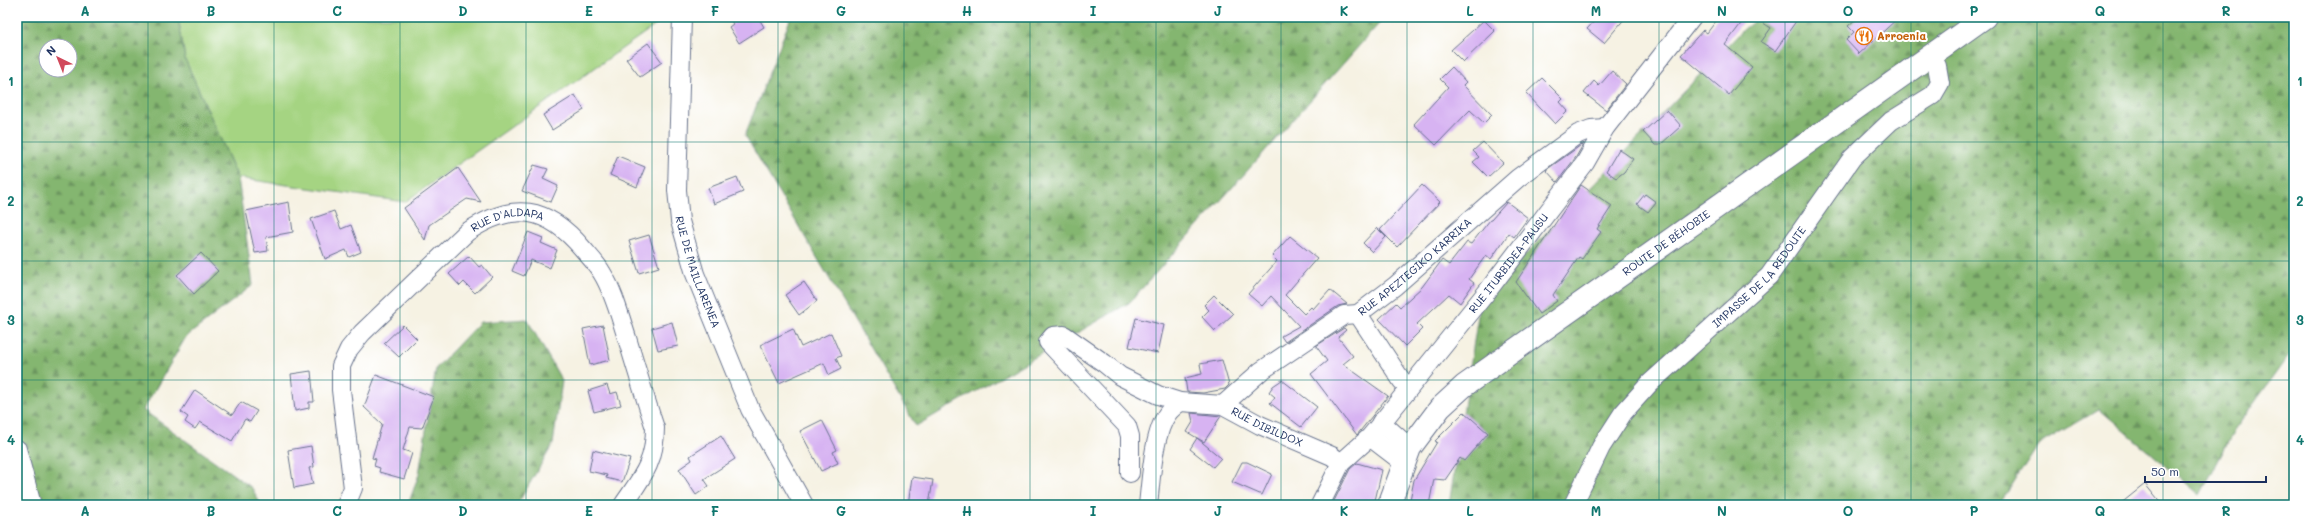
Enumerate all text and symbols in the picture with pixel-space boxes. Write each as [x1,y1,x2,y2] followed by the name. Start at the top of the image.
[80,2,90,19] text: A
[207,2,216,19] text: B
[332,2,342,19] text: C
[458,2,468,19] text: D
[585,2,593,19] text: E
[711,2,719,19] text: F
[836,2,846,19] text: G
[962,2,972,19] text: H
[1090,2,1097,19] text: I
[1214,2,1222,19] text: J
[1340,2,1349,19] text: K
[1466,2,1474,19] text: L
[1591,2,1601,19] text: M
[1717,2,1727,19] text: N
[1843,2,1853,19] text: O
[1970,2,1979,19] text: P
[2095,2,2105,19] text: Q
[2222,2,2231,19] text: R
[1854,26,1874,46] restaurant icon: Arroenia
[1877,28,1926,43] place label: Arroenia
[38,38,78,78] north arrow
[43,42,59,59] text: N
[8,72,14,89] text: 1
[2297,72,2303,89] text: 1
[7,192,15,209] text: 2
[2296,192,2304,209] text: 2
[468,204,547,235] street label: RUE D'ALDAPA
[1619,206,1713,279] street label: ROUTE DE BÉHOBIE
[1465,210,1551,316] street label: RUE ITURBIDEA-PAUSU
[1355,214,1474,319] street label: RUE APEZTEGIKO KARRIKA
[673,215,724,330] street label: RUE DE MAILLARENEA
[1709,223,1809,331] street label: IMPASSE DE LA REDOUTE
[7,311,15,328] text: 3
[2296,311,2304,328] text: 3
[1229,403,1305,450] street label: RUE DIBILDOX
[7,431,15,448] text: 4
[2296,431,2304,448] text: 4
[2145,458,2266,484] scale bar
[2151,463,2179,479] text: 50 m
[80,502,90,519] text: A
[207,502,216,519] text: B
[332,502,342,519] text: C
[458,502,468,519] text: D
[585,502,593,519] text: E
[711,502,719,519] text: F
[836,502,846,519] text: G
[962,502,972,519] text: H
[1090,502,1097,519] text: I
[1214,502,1222,519] text: J
[1340,502,1349,519] text: K
[1466,502,1474,519] text: L
[1591,502,1601,519] text: M
[1717,502,1727,519] text: N
[1843,502,1853,519] text: O
[1970,502,1979,519] text: P
[2095,502,2105,519] text: Q
[2222,502,2231,519] text: R

